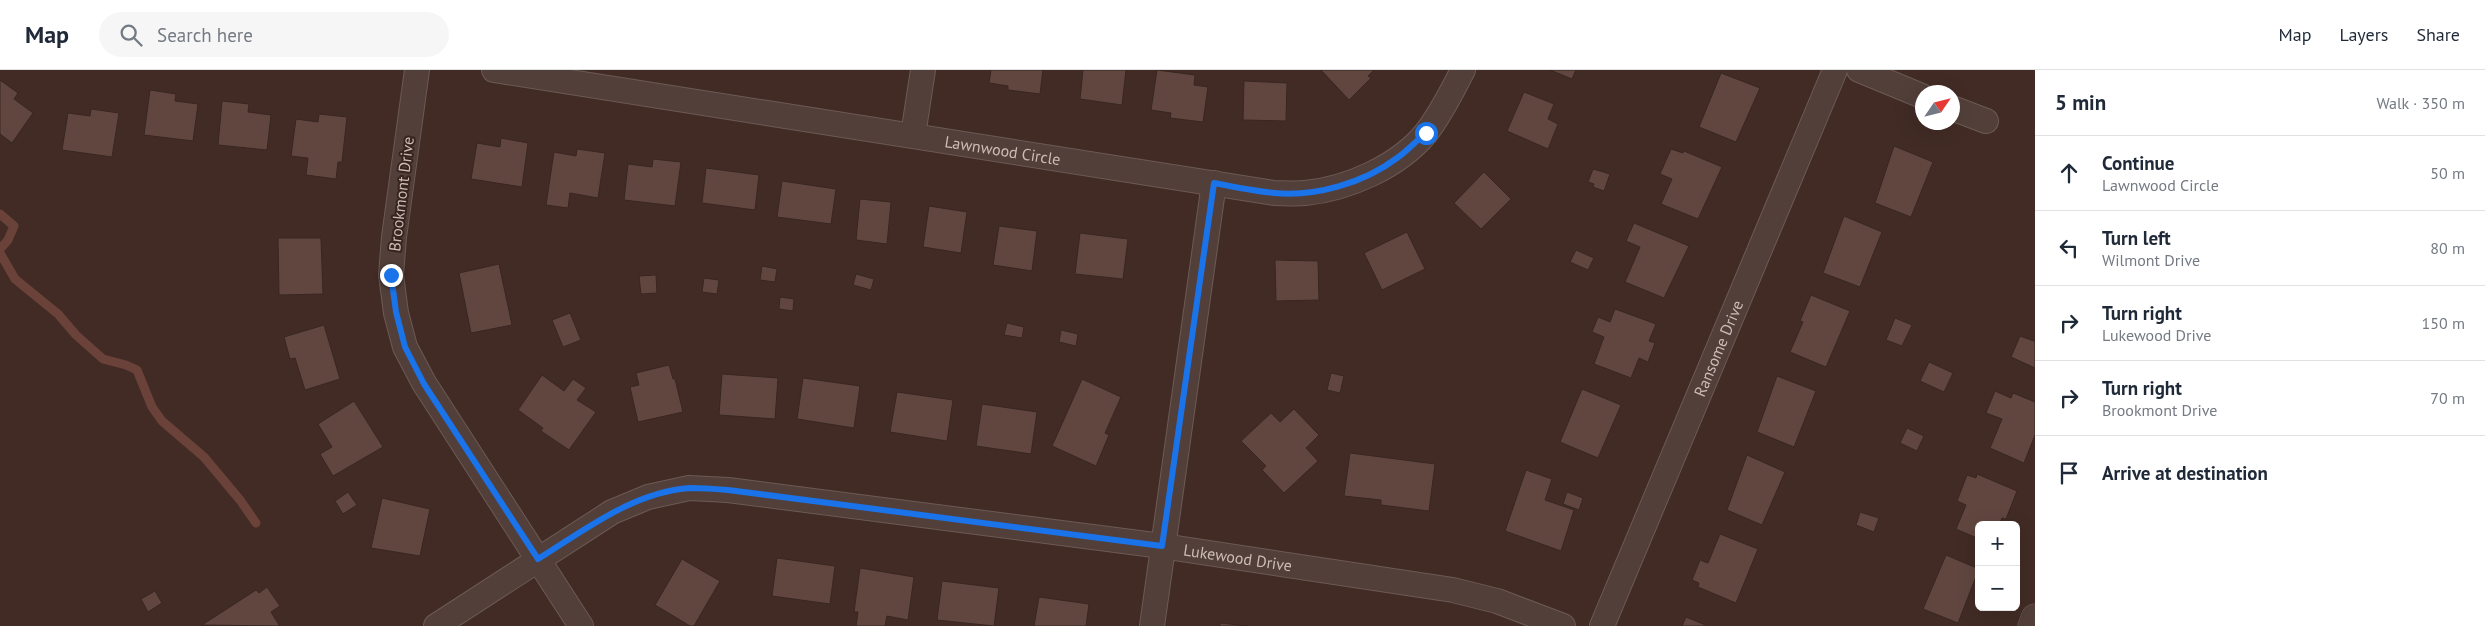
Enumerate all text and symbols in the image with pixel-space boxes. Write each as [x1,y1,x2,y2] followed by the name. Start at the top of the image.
[99,12,449,57] search box
[25,19,69,50] text: Map
[117,21,145,49] icon: search
[157,23,253,47] text: Search here
[2279,23,2311,46] text: Map
[2339,23,2388,46] text: Layers
[2416,23,2460,46] text: Share
[1915,85,1960,130] north arrow
[2055,89,2106,116] text: 5 min
[2376,93,2465,113] text: Walk · 350 m
[1415,122,1438,145] route start
[943,131,1062,169] street label: Lawnwood Circle
[384,135,418,253] street label: Brookmont Drive
[2102,151,2174,175] text: Continue
[2055,159,2083,187] icon: ahead
[2430,163,2465,183] text: 50 m
[2102,175,2219,195] text: Lawnwood Circle
[2102,226,2171,250] text: Turn left
[2055,234,2083,262] icon: left
[2430,238,2465,258] text: 80 m
[2102,250,2200,270] text: Wilmont Drive
[380,264,403,287] route end
[1689,297,1747,400] street label: Ransome Drive
[2102,301,2182,325] text: Turn right
[2055,309,2083,337] icon: right
[2422,313,2465,333] text: 150 m
[2102,325,2211,345] text: Lukewood Drive
[2102,376,2182,400] text: Turn right
[2055,384,2083,412] icon: right
[2430,388,2465,408] text: 70 m
[2102,400,2217,420] text: Brookmont Drive
[2055,459,2083,487] icon: arrive
[2102,461,2268,485] text: Arrive at destination
[1975,521,2020,611] map controls
[1975,521,2020,566] button: +
[1182,539,1293,576] street label: Lukewood Drive
[1975,566,2020,611] button: −

